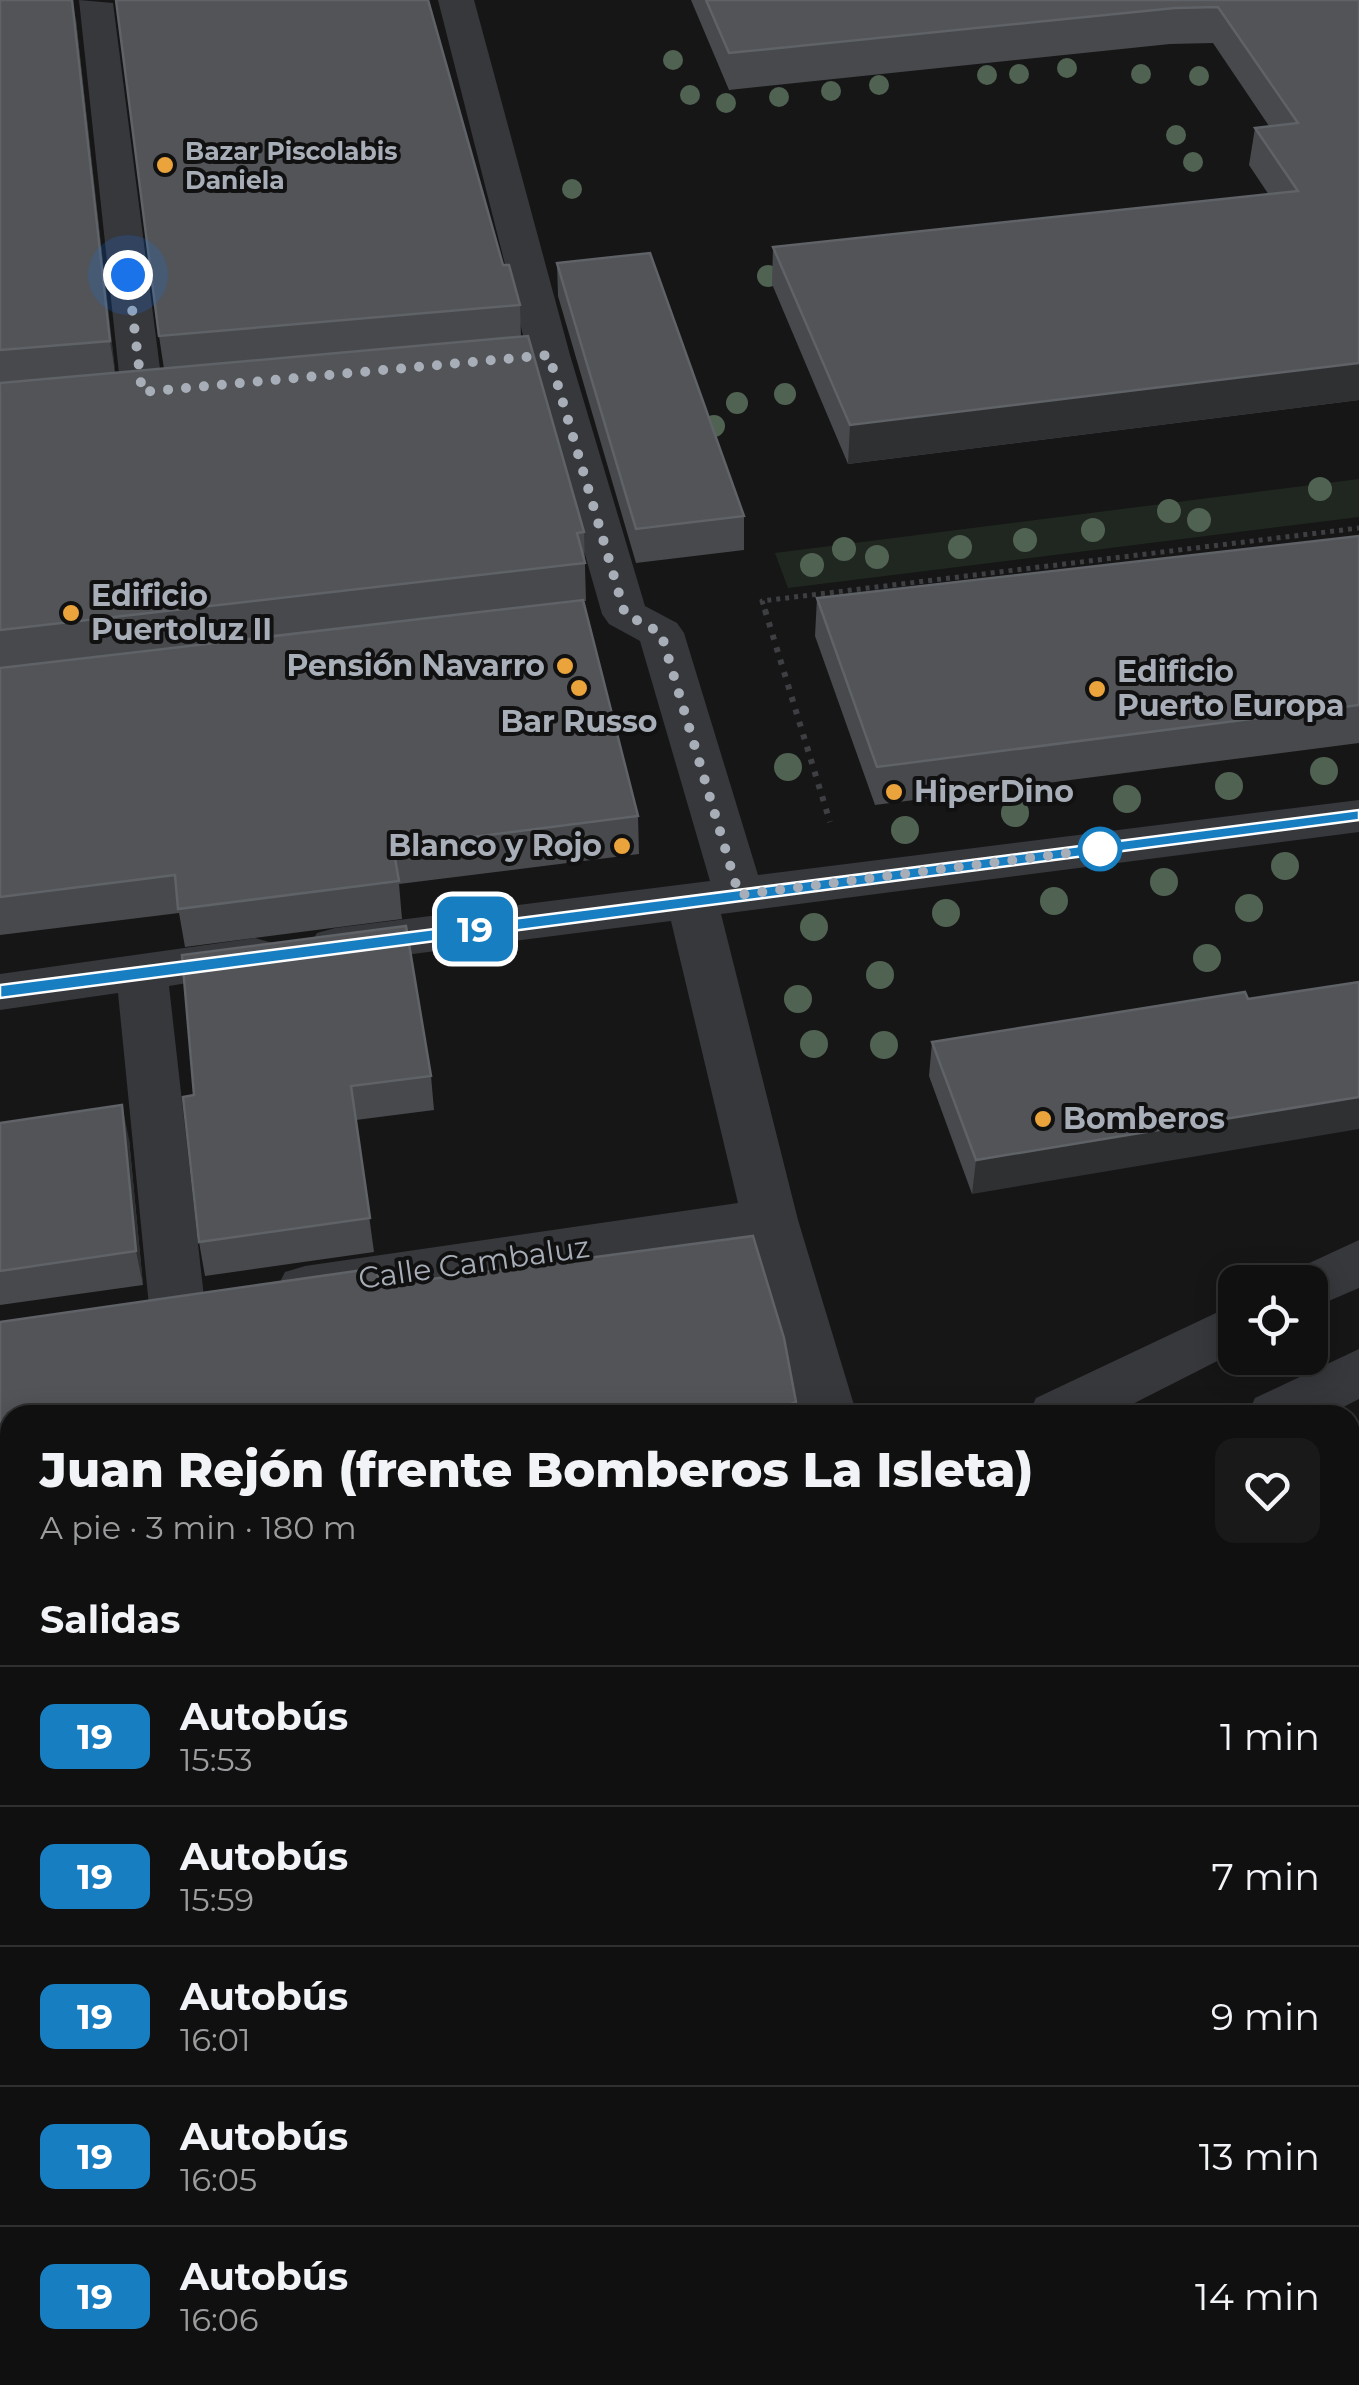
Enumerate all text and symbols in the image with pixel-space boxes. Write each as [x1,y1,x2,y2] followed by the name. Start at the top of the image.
[185,136,397,195] place label: Bazar Piscolabis Daniela
[154,154,176,176] marker: Bazar Piscolabis Daniela
[103,250,153,300] your location
[91,577,272,648] place label: Edificio Puertoluz II
[60,602,82,624] marker: Edificio Puertoluz II
[286,647,545,684] place label: Pensión Navarro
[1117,653,1344,724] place label: Edificio Puerto Europa
[554,655,576,677] marker: Pensión Navarro
[568,677,590,699] marker: Bar Russo
[1086,678,1108,700] marker: Edificio Puerto Europa
[500,703,658,740] place label: Bar Russo
[914,773,1074,810] place label: HiperDino
[883,781,905,803] marker: HiperDino
[388,827,602,864] place label: Blanco y Rojo
[1079,828,1121,870] unlabelled marker
[611,835,633,857] marker: Blanco y Rojo
[430,896,520,962] line badge: 19
[457,908,493,951] text: 19
[1063,1100,1225,1137] place label: Bomberos
[1032,1108,1054,1130] marker: Bomberos
[356,1228,592,1297] street label: Calle Cambaluz
[1218,1265,1328,1375] map controls
[1218,1265,1328,1375] button: locate
[1215,1438,1320,1543] button: heart
[40,1441,1033,1499] text: Juan Rejón (frente Bomberos La Isleta)
[40,1508,357,1547] text: A pie · 3 min · 180 m
[40,1596,181,1643] text: Salidas
[180,1693,348,1740] text: Autobús
[1220,1713,1320,1760] text: 1 min
[77,1715,113,1758] text: 19
[180,1740,252,1779] text: 15:53
[180,1833,348,1880] text: Autobús
[1211,1853,1320,1900] text: 7 min
[77,1855,113,1898] text: 19
[180,1880,254,1919] text: 15:59
[180,1973,348,2020] text: Autobús
[1211,1993,1320,2040] text: 9 min
[77,1995,113,2038] text: 19
[180,2020,251,2059] text: 16:01
[180,2113,348,2160] text: Autobús
[1199,2133,1320,2180] text: 13 min
[77,2135,113,2178] text: 19
[180,2160,257,2199] text: 16:05
[180,2253,348,2300] text: Autobús
[1195,2273,1320,2320] text: 14 min
[77,2275,113,2318] text: 19
[180,2300,259,2339] text: 16:06

